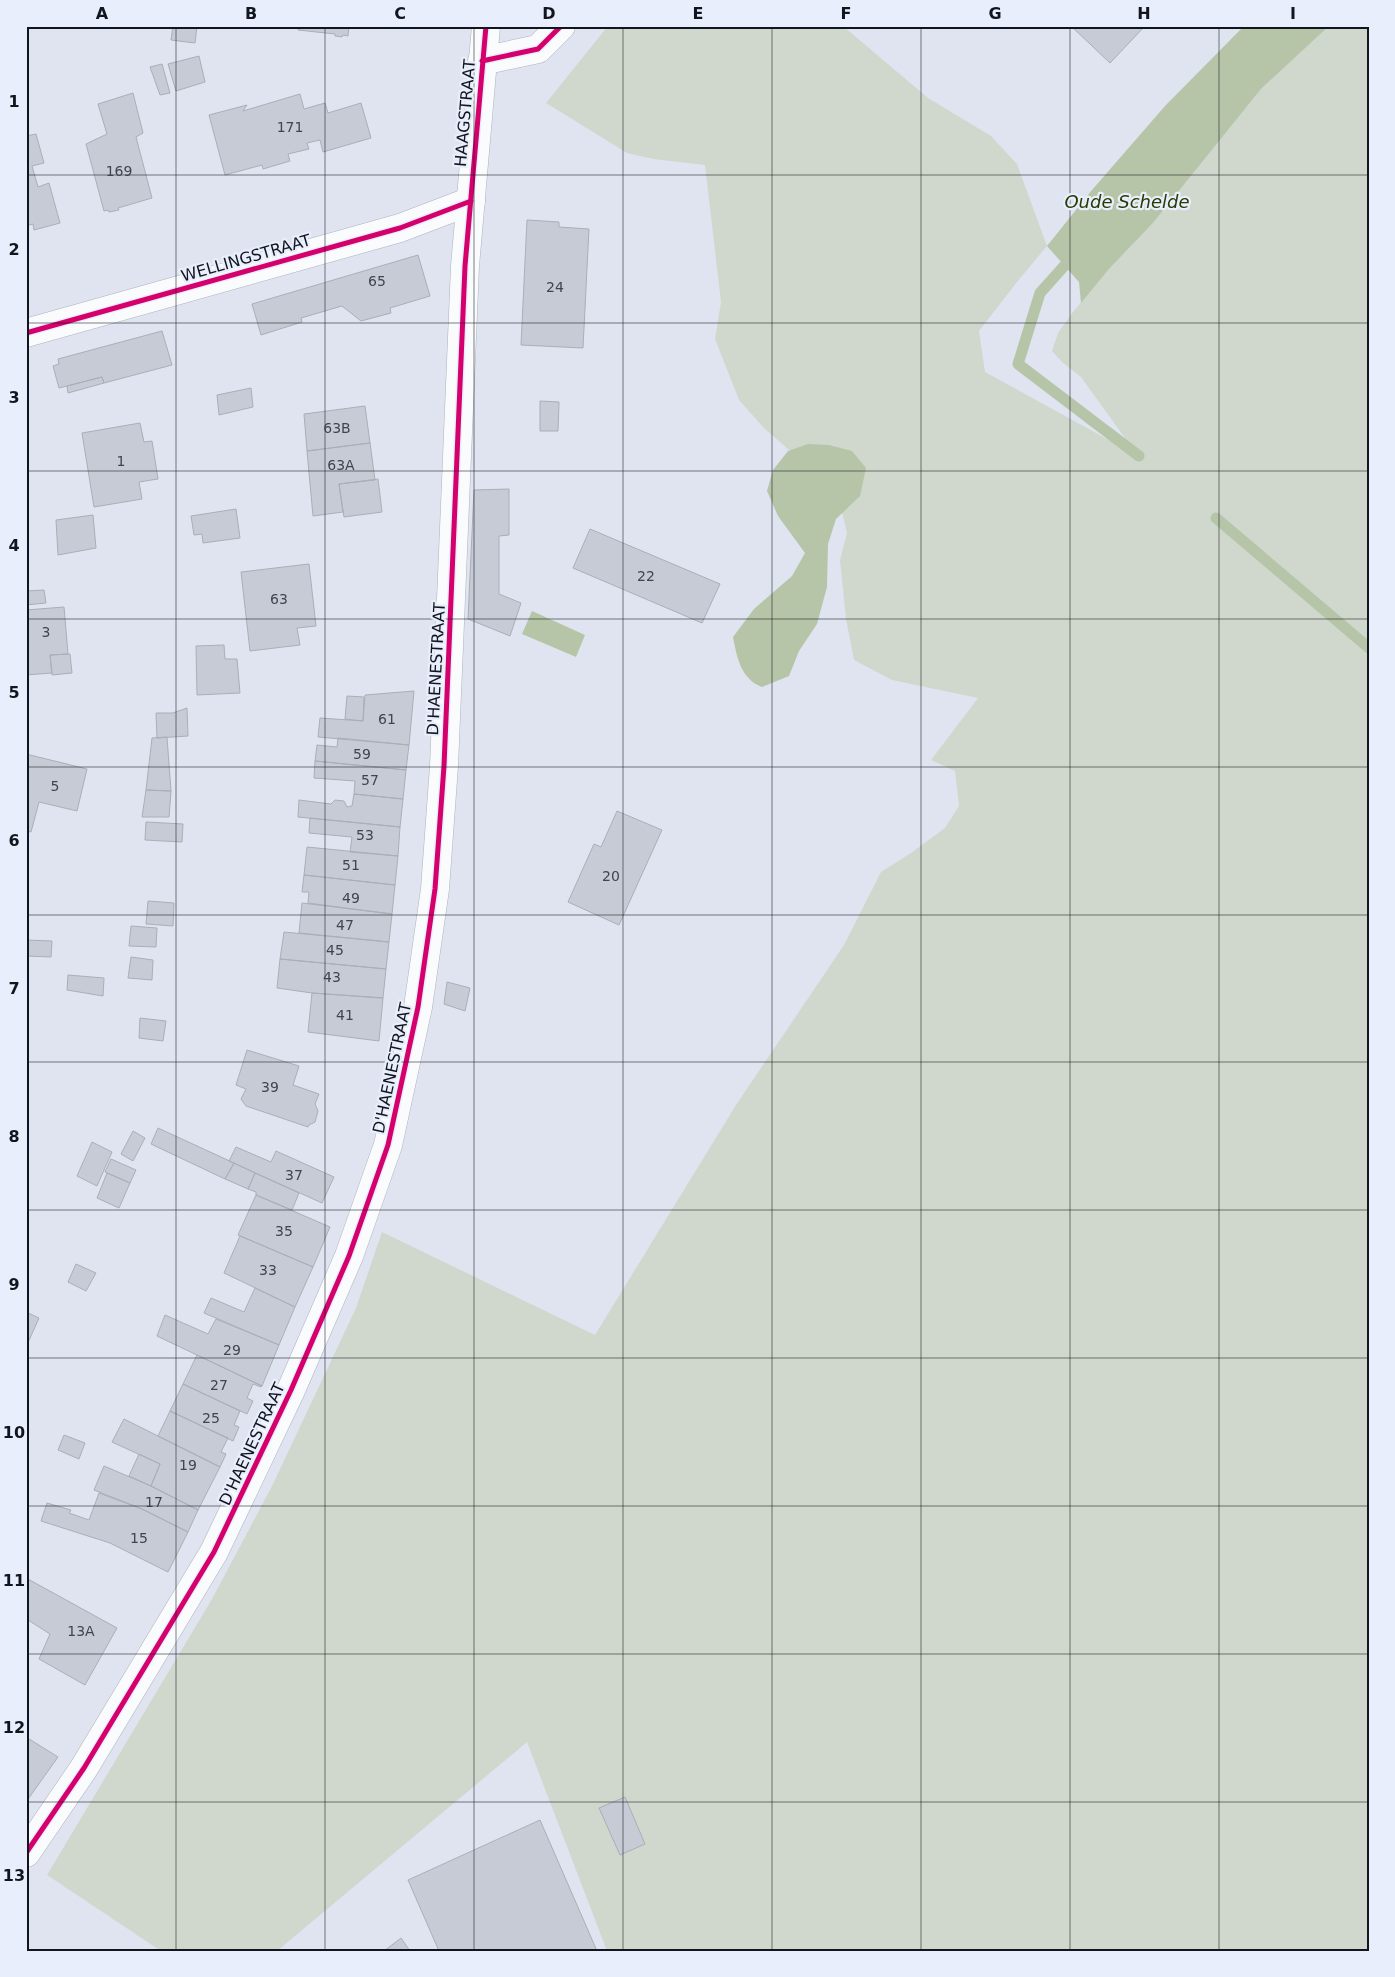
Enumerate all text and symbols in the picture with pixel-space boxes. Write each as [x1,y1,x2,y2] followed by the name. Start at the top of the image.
[96,4,109,23] text: A
[245,4,257,23] text: B
[394,4,406,23] text: C
[542,4,556,23] text: D
[693,4,703,23] text: E
[841,4,851,23] text: F
[988,4,1002,23] text: G
[1137,4,1151,23] text: H
[1290,4,1296,23] text: I
[451,58,479,167] street label: HAAGSTRAAT
[8,92,20,111] text: 1
[277,119,303,135] house number: 171
[106,163,132,179] house number: 169
[1064,191,1190,212] water label: Oude Schelde
[179,230,313,286] street label: WELLINGSTRAAT
[8,240,20,259] text: 2
[368,273,386,289] house number: 65
[546,279,564,295] house number: 24
[8,388,20,407] text: 3
[323,420,351,436] house number: 63B
[117,453,125,469] house number: 1
[327,457,355,473] house number: 63A
[8,536,20,555] text: 4
[637,568,655,584] house number: 22
[270,591,288,607] house number: 63
[423,602,449,736] street label: D'HAENESTRAAT
[42,624,50,640] house number: 3
[8,683,20,702] text: 5
[378,711,396,727] house number: 61
[353,746,371,762] house number: 59
[361,772,379,788] house number: 57
[51,778,59,794] house number: 5
[356,827,374,843] house number: 53
[8,831,20,850] text: 6
[342,857,360,873] house number: 51
[602,868,620,884] house number: 20
[342,890,360,906] house number: 49
[336,917,354,933] house number: 47
[326,942,344,958] house number: 45
[323,969,341,985] house number: 43
[8,979,20,998] text: 7
[369,1001,415,1135] street label: D'HAENESTRAAT
[336,1007,354,1023] house number: 41
[261,1079,279,1095] house number: 39
[8,1127,20,1146] text: 8
[285,1167,303,1183] house number: 37
[275,1223,293,1239] house number: 35
[259,1262,277,1278] house number: 33
[8,1275,20,1294] text: 9
[223,1342,241,1358] house number: 29
[210,1377,228,1393] house number: 27
[215,1379,289,1508] street label: D'HAENESTRAAT
[202,1410,220,1426] house number: 25
[3,1423,25,1442] text: 10
[179,1457,197,1473] house number: 19
[145,1494,163,1510] house number: 17
[130,1530,148,1546] house number: 15
[3,1571,25,1590] text: 11
[67,1623,95,1639] house number: 13A
[3,1718,25,1737] text: 12
[3,1866,25,1885] text: 13

